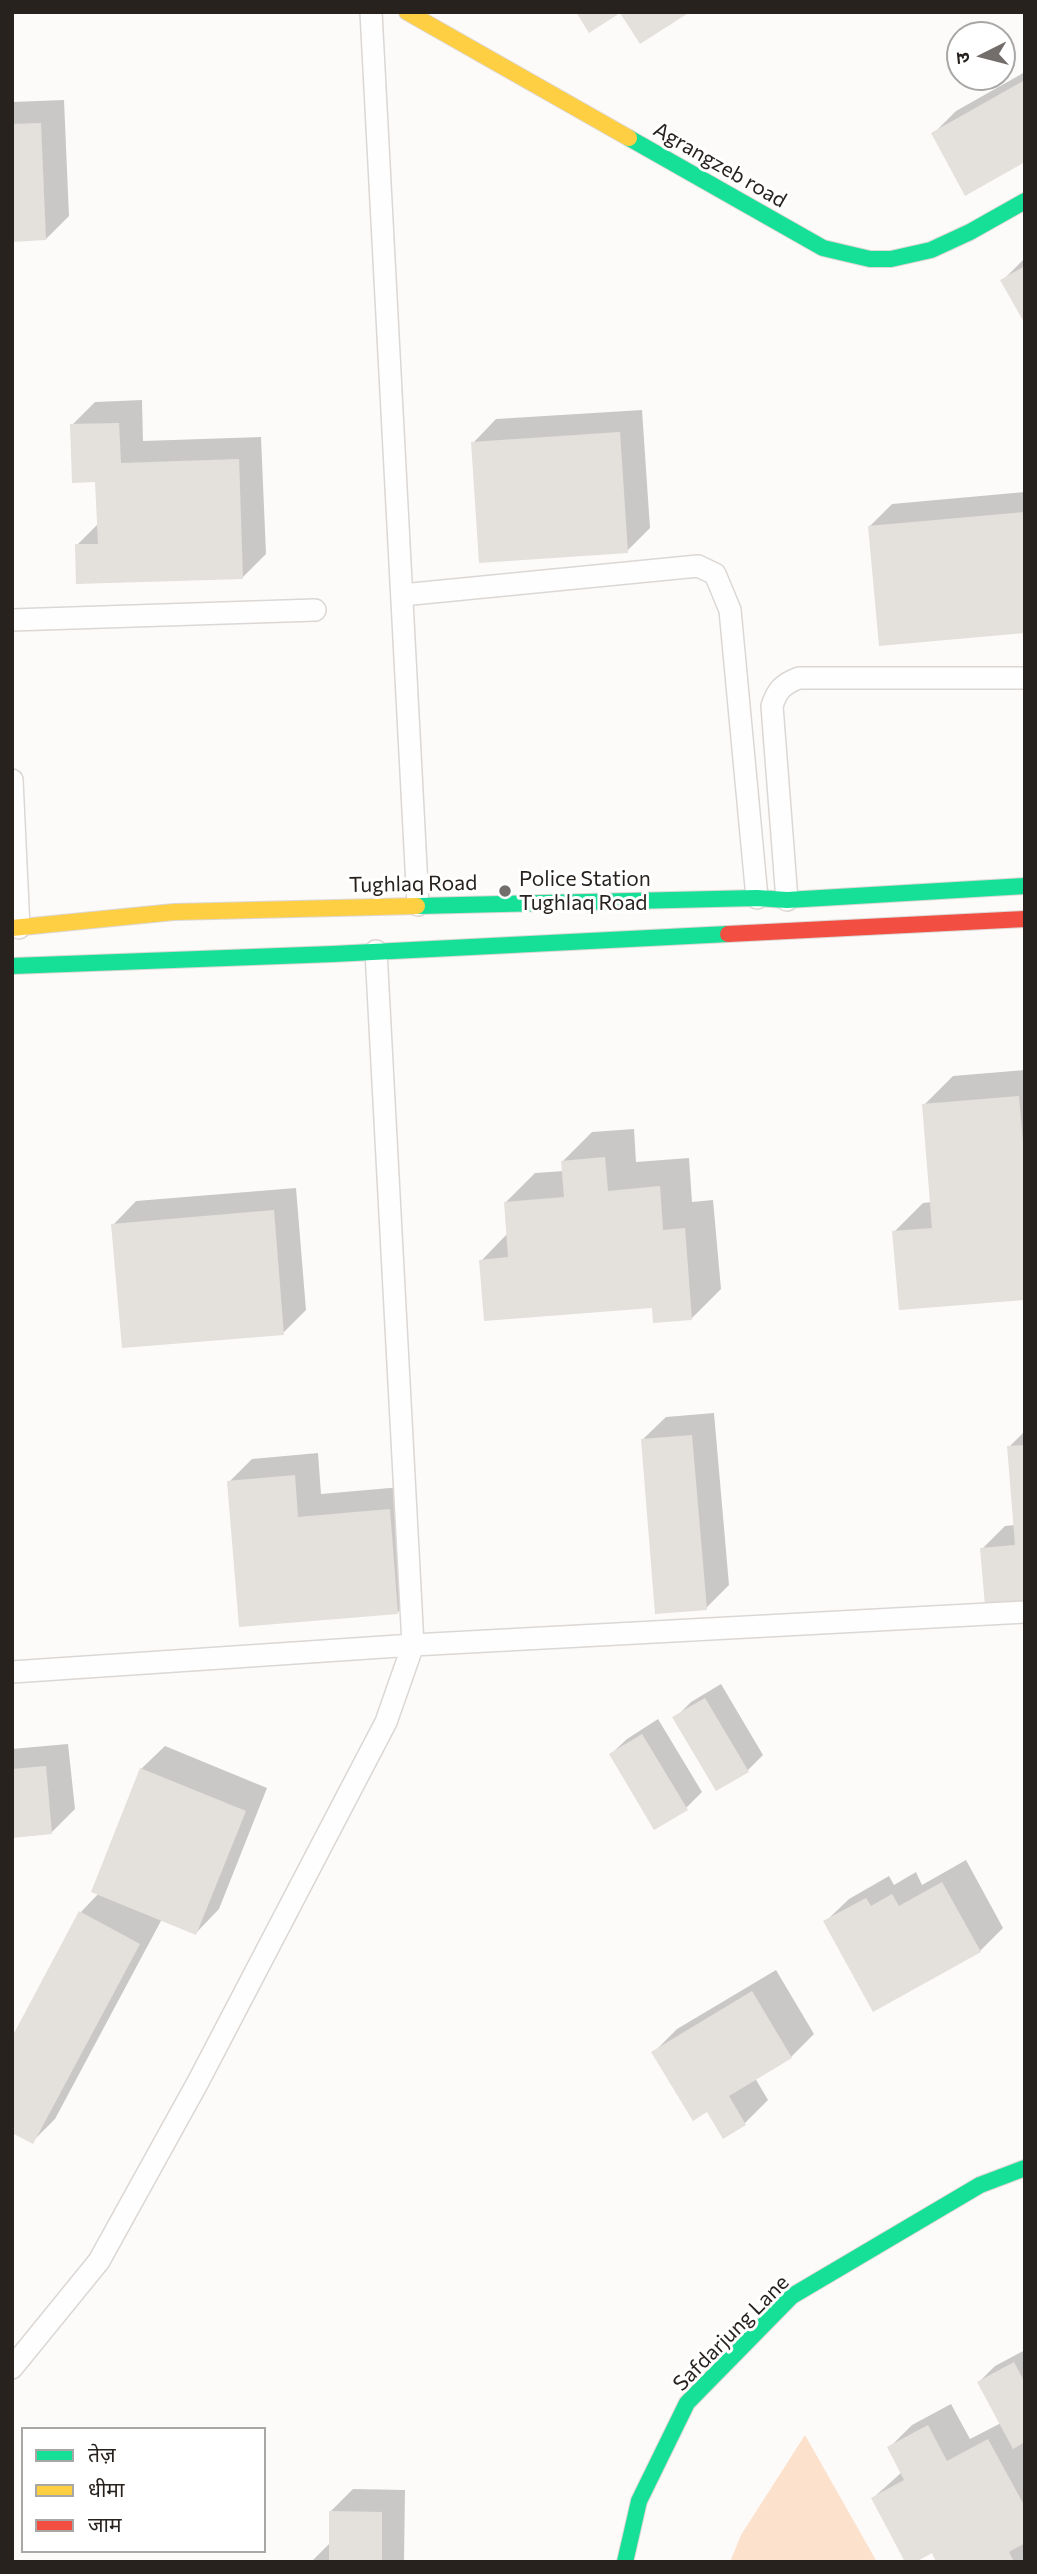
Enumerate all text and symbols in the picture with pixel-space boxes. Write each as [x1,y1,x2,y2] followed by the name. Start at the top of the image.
[946,21,1016,91] north arrow
[950,51,974,65] text: उ
[649,117,791,213] street label: Agrangzeb road
[519,866,651,916] place label: Police Station Tughlaq Road
[349,870,477,898] street label: Tughlaq Road
[497,883,513,899] marker: Police Station Tughlaq Road
[668,2270,794,2396] street label: Safdarjung Lane
[21,2427,266,2553] legend
[88,2441,116,2466] text: तेज़
[88,2476,124,2501] text: धीमा
[88,2511,122,2536] text: जाम

